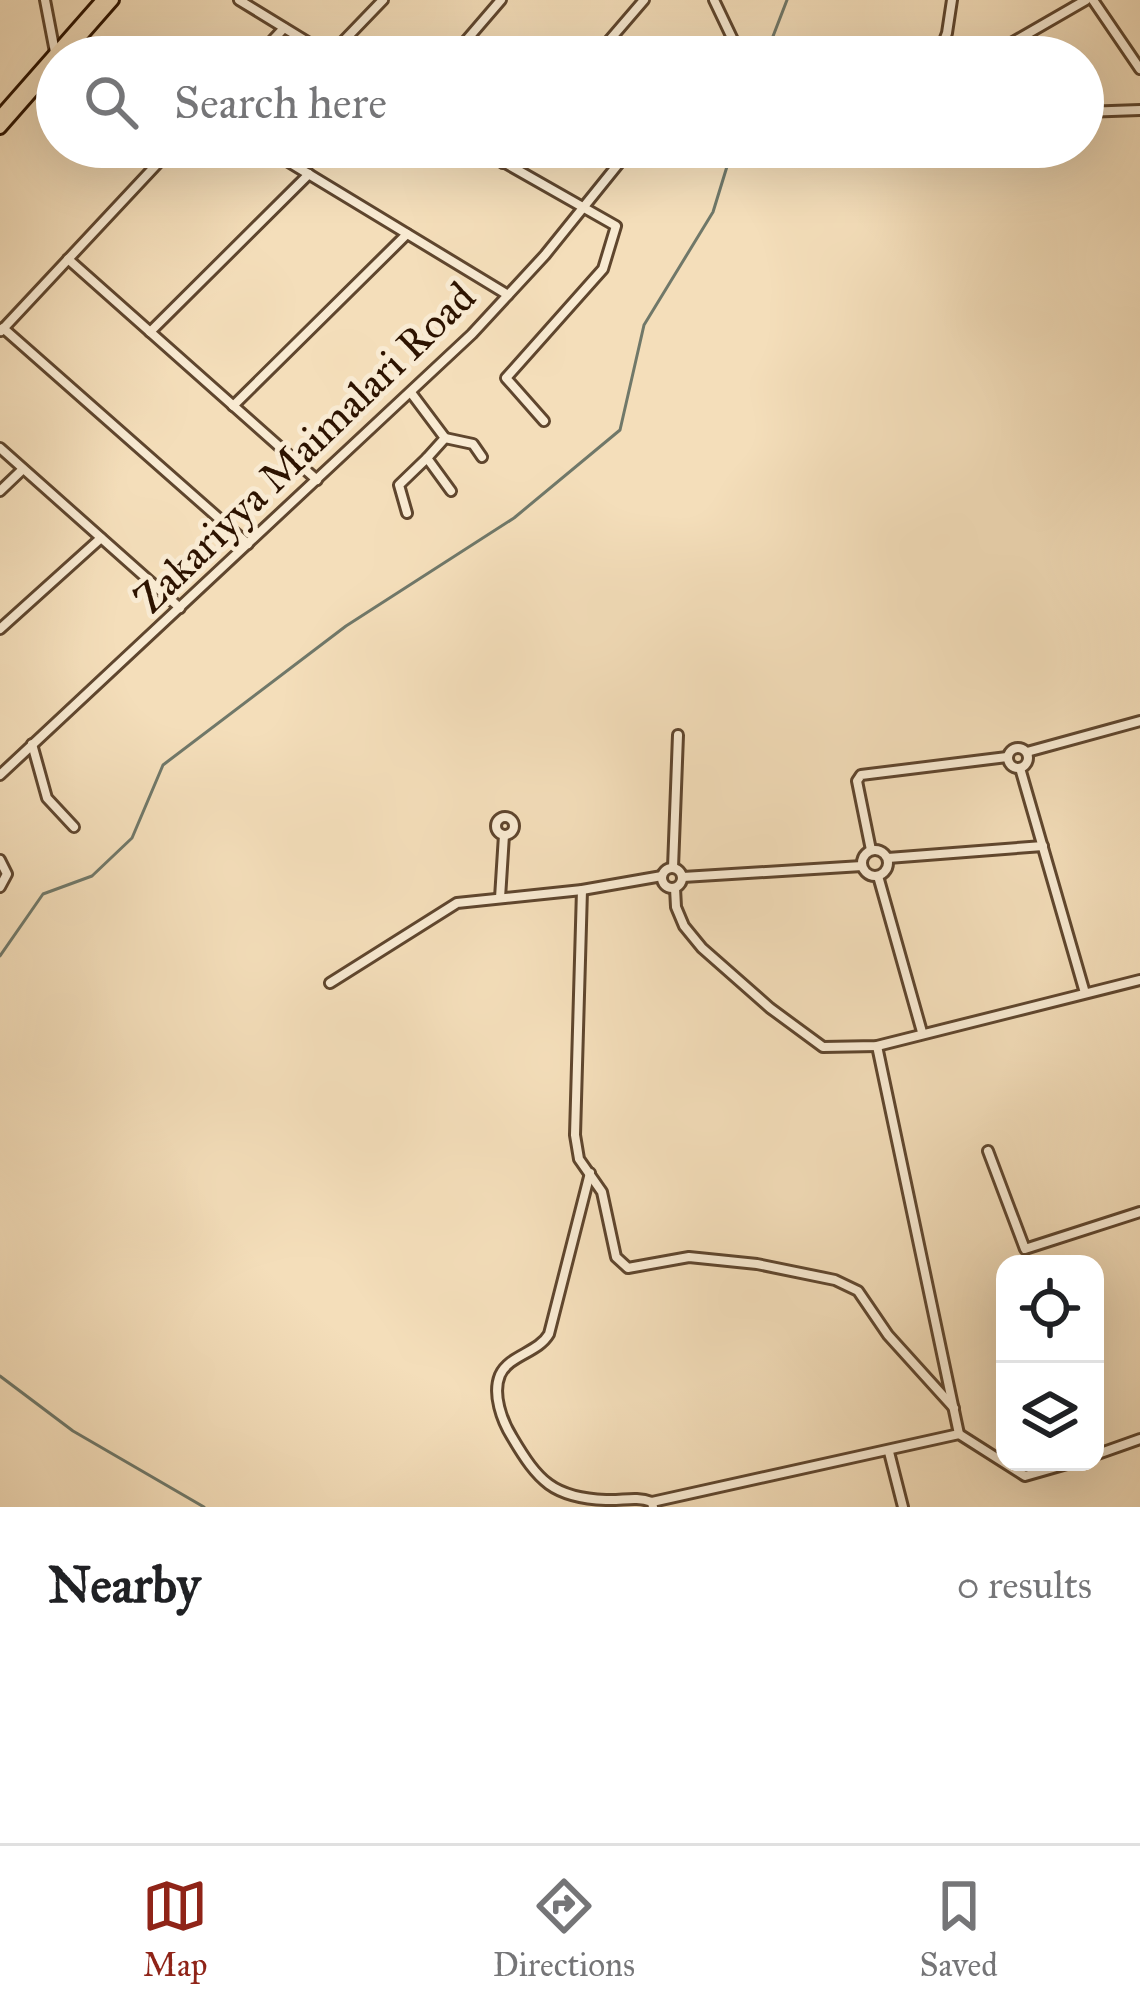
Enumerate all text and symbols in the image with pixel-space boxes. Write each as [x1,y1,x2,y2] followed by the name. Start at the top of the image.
[36,36,1104,168] search box
[78,69,144,135] icon: search
[174,75,387,130] text: Search here
[123,271,486,624] street label: Zakariyya Maimalari Road
[996,1255,1104,1471] map controls
[996,1255,1104,1363] button: locate
[996,1363,1104,1471] button: layers
[48,1554,200,1616] text: Nearby
[957,1561,1092,1609] text: 0 results
[142,1873,208,1985] tab: Map
[493,1873,635,1985] tab: Directions
[919,1873,998,1985] tab: Saved

